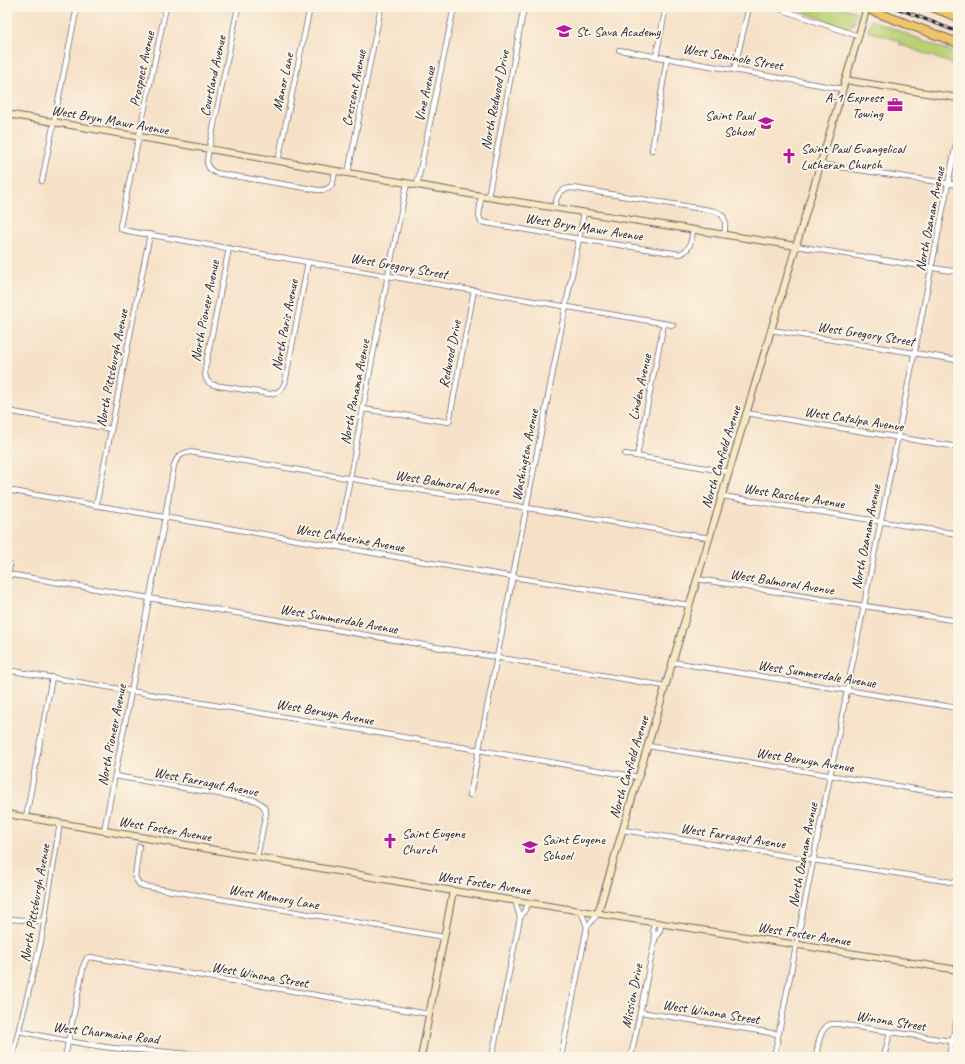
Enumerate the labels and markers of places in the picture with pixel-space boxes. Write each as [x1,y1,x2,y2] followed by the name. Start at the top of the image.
[555,22,573,40] school or university icon: St. Sava Academy
[576,23,662,40] place label: St. Sava Academy
[825,89,884,122] place label: A-1 Express Towing
[886,96,904,114] office icon: A-1 Express Towing
[705,107,757,140] place label: Saint Paul School
[757,114,775,132] school or university icon: Saint Paul School
[801,140,907,173] place label: Saint Paul Evangelical Lutheran Church
[780,147,798,165] church icon: Saint Paul Evangelical Lutheran Church
[402,825,466,858] place label: Saint Eugene Church
[542,831,606,864] place label: Saint Eugene School
[381,832,399,850] church icon: Saint Eugene Church
[521,838,539,856] school or university icon: Saint Eugene School

